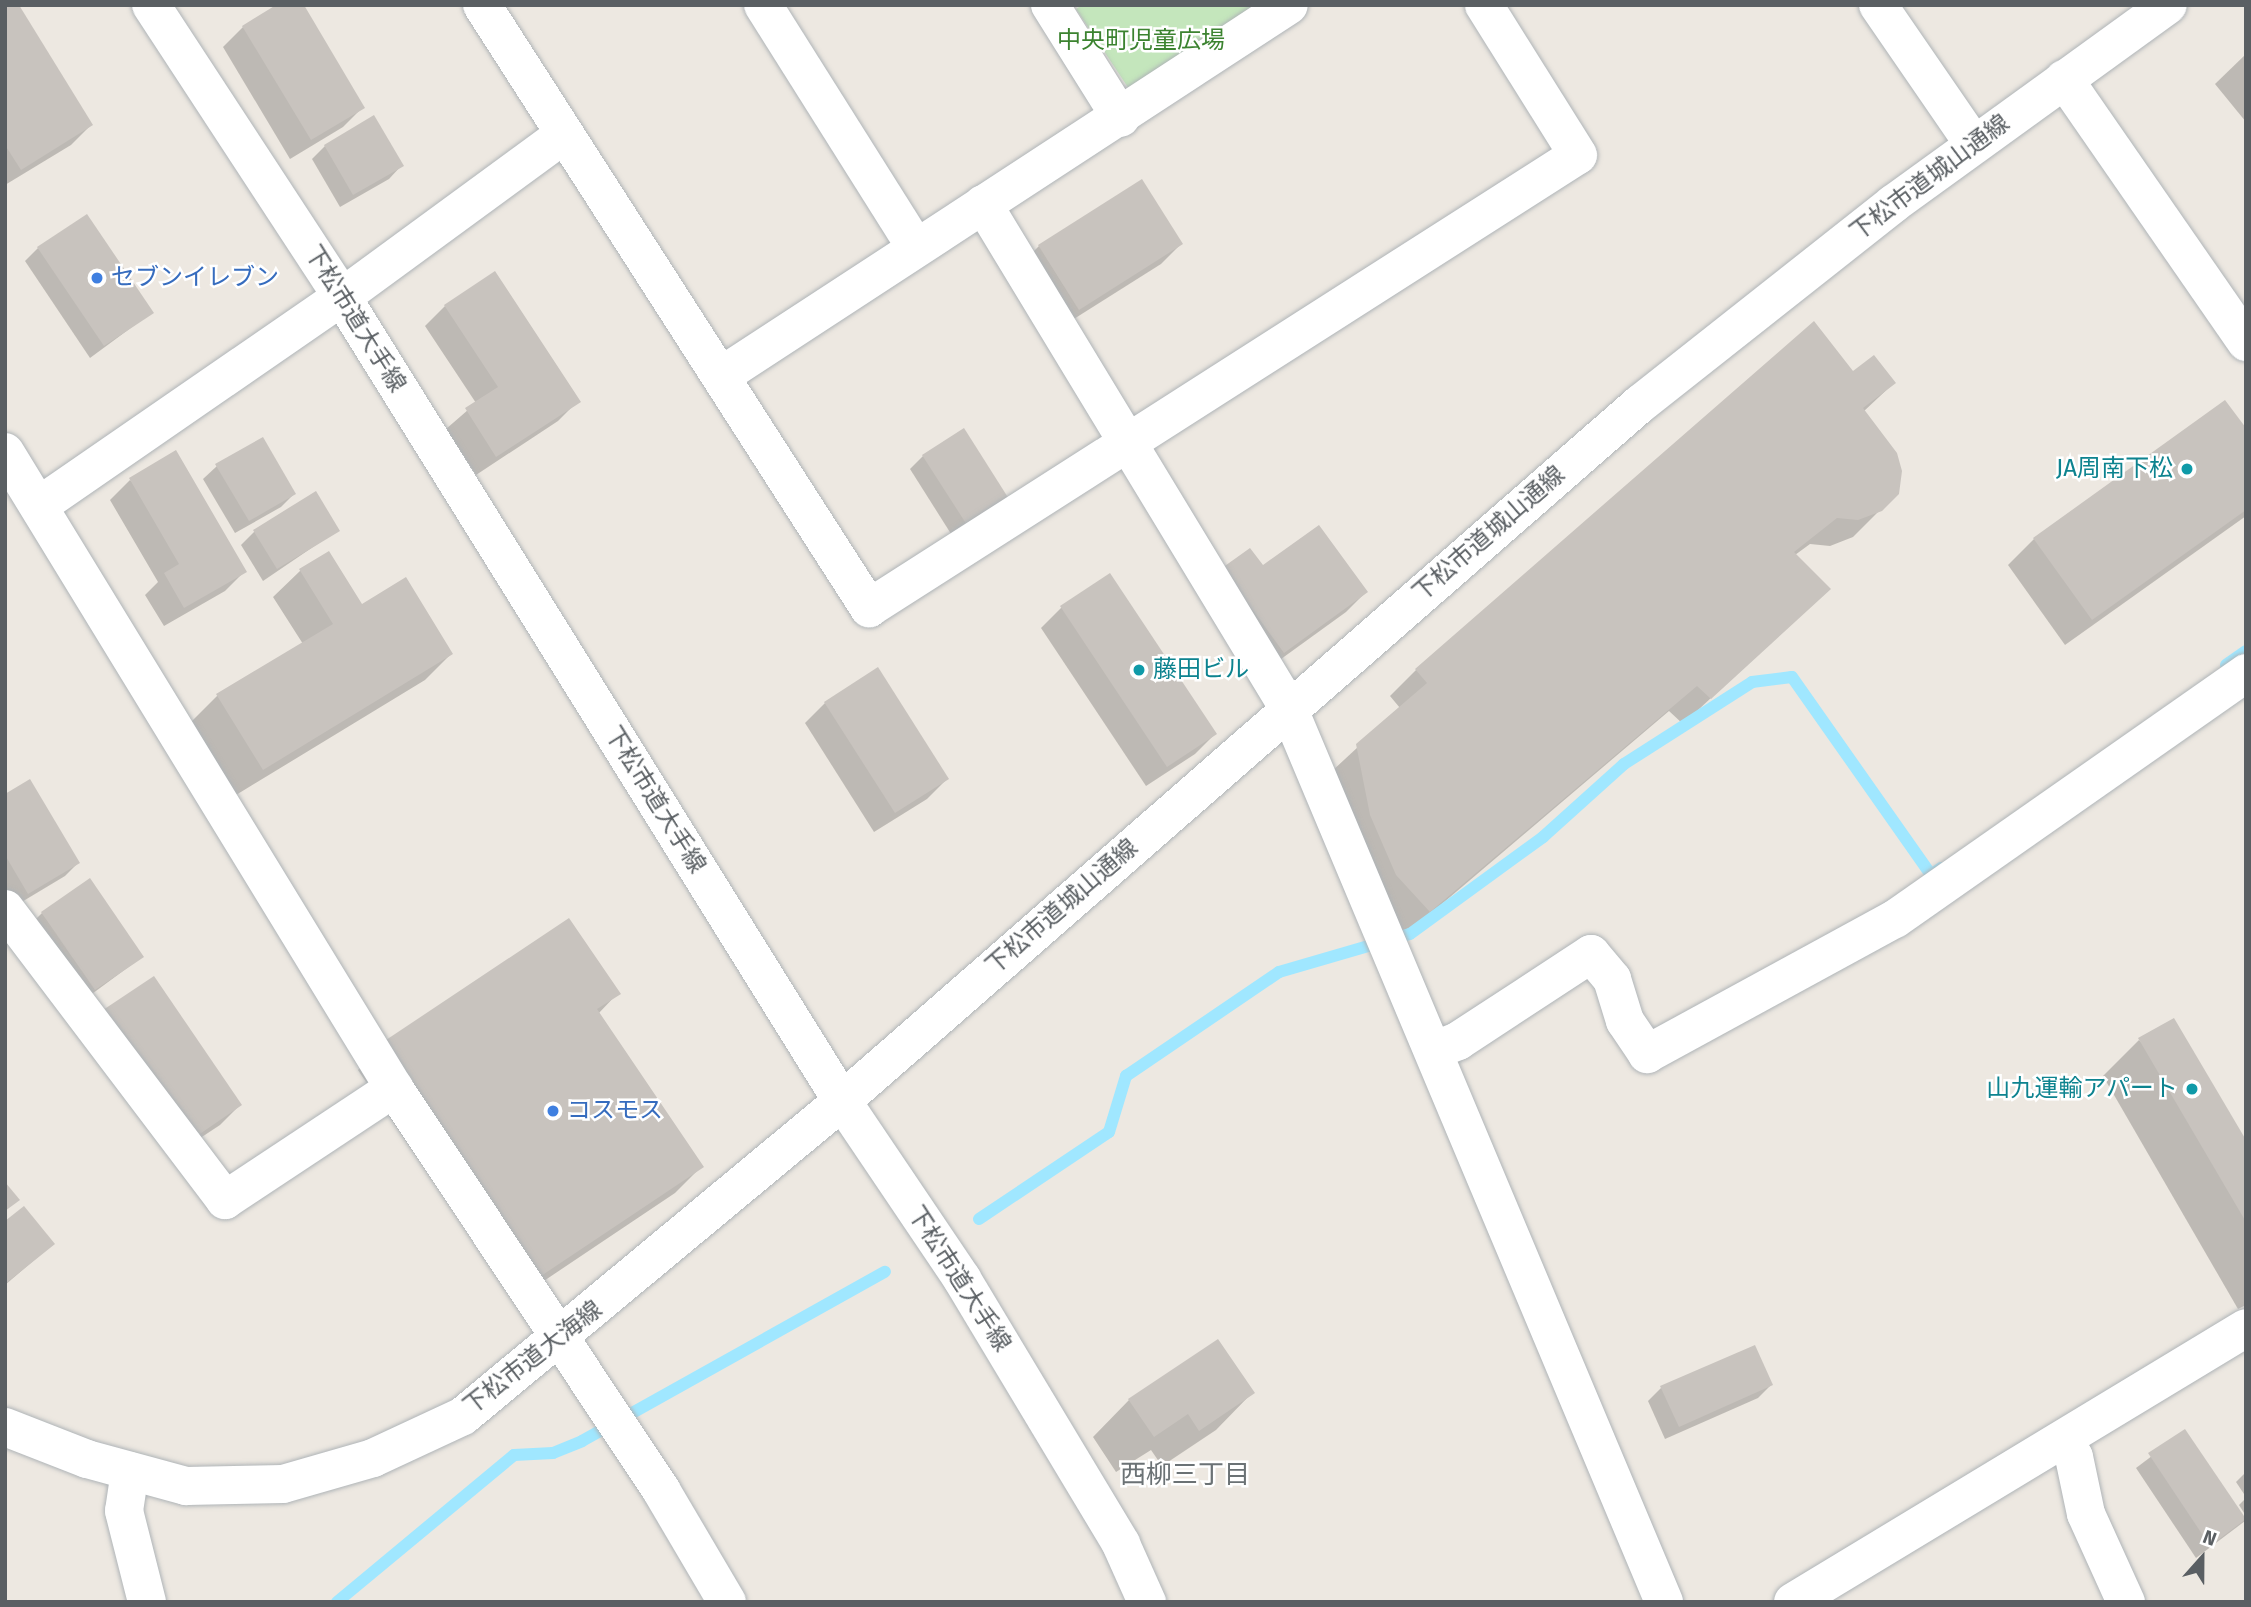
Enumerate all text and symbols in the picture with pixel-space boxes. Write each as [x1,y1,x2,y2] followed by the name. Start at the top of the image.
[1057,27,1225,55] park label: 中央町児童広場
[1845,109,2015,247] street label: 下松市道城山通線
[298,240,412,398] street label: 下松市道大手線
[111,264,279,292] place label: セブンイレブン
[89,270,105,286] marker: セブンイレブン
[2056,455,2173,483] place label: JA周南下松
[1407,460,1571,608] street label: 下松市道城山通線
[2179,461,2195,477] marker: JA周南下松
[1153,656,1249,684] place label: 藤田ビル
[1131,662,1147,678] marker: 藤田ビル
[598,721,712,879] street label: 下松市道大手線
[980,833,1144,981] street label: 下松市道城山通線
[1986,1075,2178,1103] place label: 山九運輸アパート
[2184,1081,2200,1097] marker: 山九運輸アパート
[567,1097,663,1125] place label: コスモス
[545,1103,561,1119] marker: コスモス
[901,1201,1017,1357] street label: 下松市道大手線
[458,1295,608,1421] street label: 下松市道大海線
[1120,1459,1250,1491] district label: 西柳三丁目
[2167,1523,2237,1593] north arrow
[2200,1525,2220,1551] text: N

